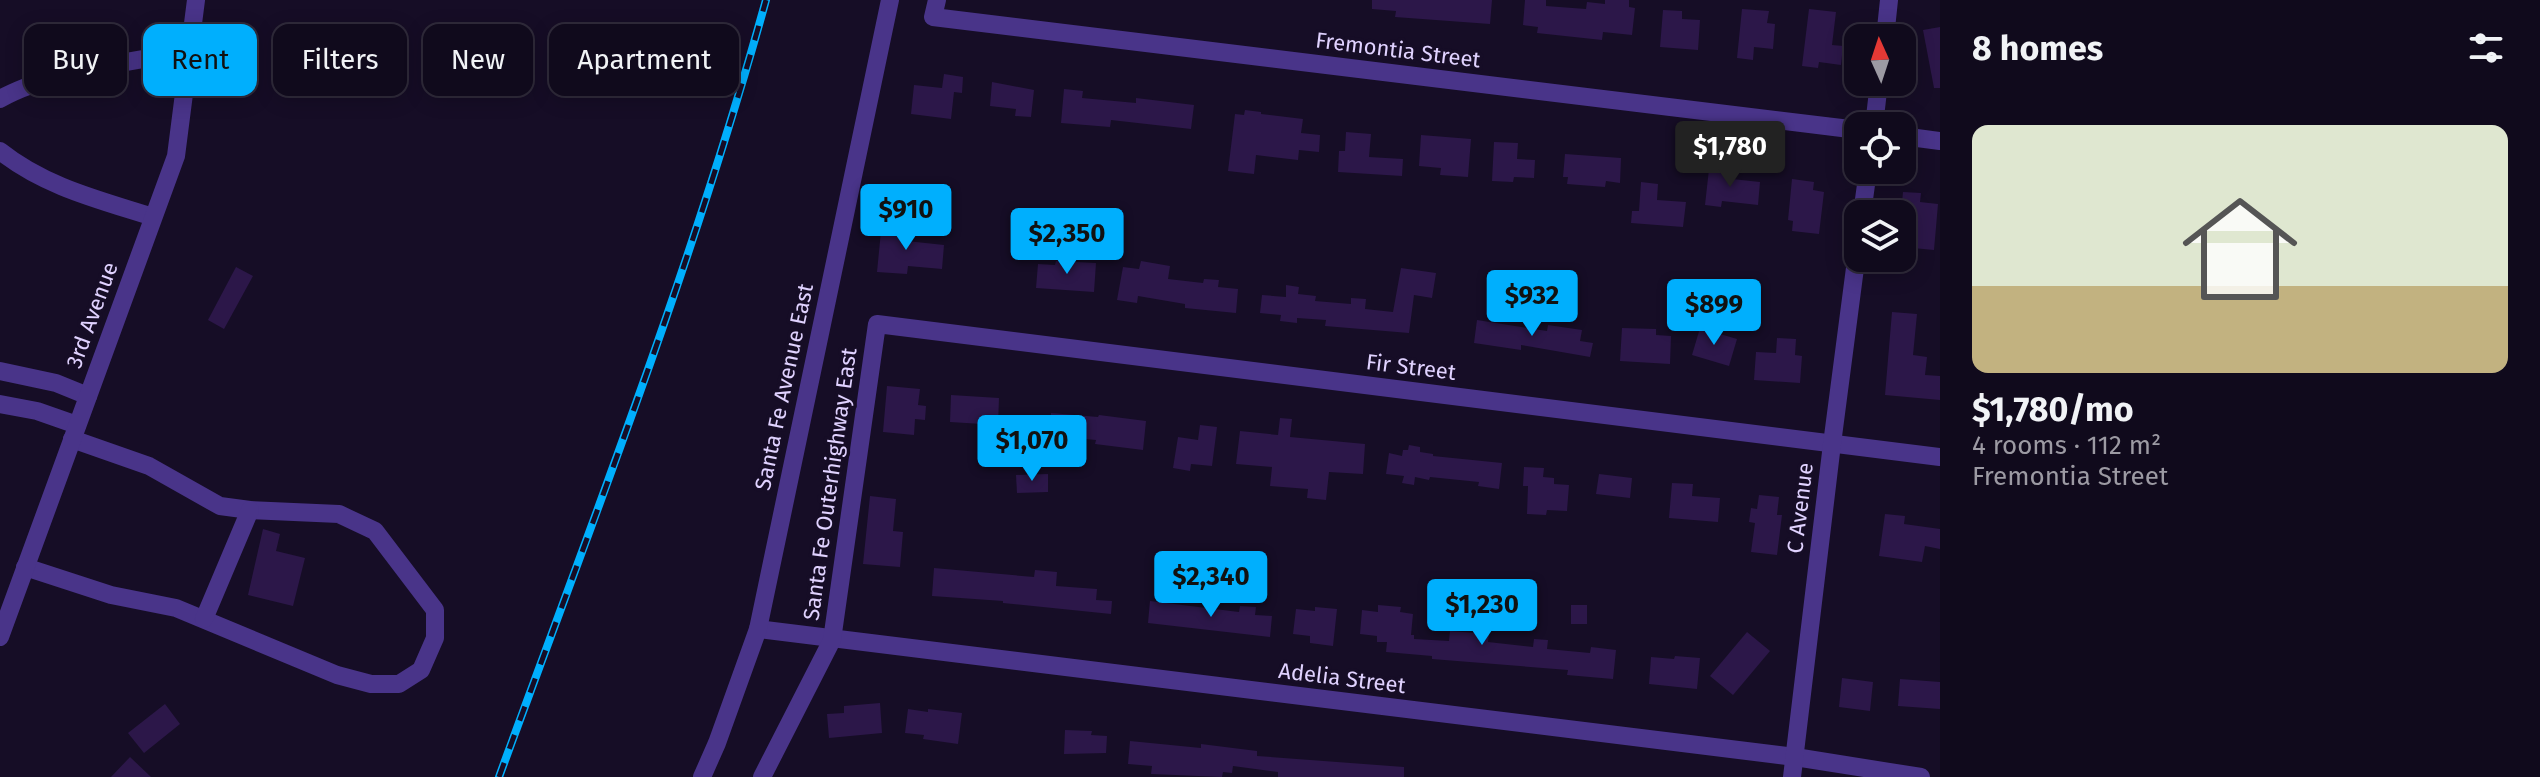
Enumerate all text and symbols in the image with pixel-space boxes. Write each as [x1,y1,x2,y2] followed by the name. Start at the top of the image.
[24,24,127,96] chip: Buy
[143,24,257,96] chip: Rent
[273,24,407,96] chip: Filters
[423,24,533,96] chip: New
[549,24,739,96] chip: Apartment
[1844,24,1916,96] north arrow
[1844,24,1916,272] map controls
[1314,26,1482,74] street label: Fremontia Street
[2464,26,2508,70] icon: filters
[1972,28,2103,69] text: 8 homes
[1844,112,1916,184] button: locate
[1665,121,1795,189] pin: $1,780
[1693,131,1767,162] text: $1,780
[2168,177,2312,321] icon: home
[859,184,953,252] pin: $910
[878,194,934,225] text: $910
[1844,200,1916,272] button: layers
[1002,208,1132,276] pin: $2,350
[1029,218,1105,249] text: $2,350
[60,258,124,372] street label: 3rd Avenue
[1485,270,1579,338] pin: $932
[1667,279,1761,347] pin: $899
[1505,280,1559,311] text: $932
[749,281,819,493] street label: Santa Fe Avenue East
[1685,289,1743,320] text: $899
[797,346,863,622] street label: Santa Fe Outerhighway East
[1365,348,1457,386] street label: Fir Street
[1972,389,2134,430] text: $1,780/mo
[967,415,1097,483] pin: $1,070
[995,425,1069,456] text: $1,070
[1972,430,2161,461] text: 4 rooms · 112 m²
[1781,461,1819,555] street label: C Avenue
[1972,461,2168,492] text: Fremontia Street
[1146,551,1276,619] pin: $2,340
[1172,561,1250,592] text: $2,340
[1417,579,1547,647] pin: $1,230
[1445,589,1519,620] text: $1,230
[1277,657,1407,699] street label: Adelia Street

